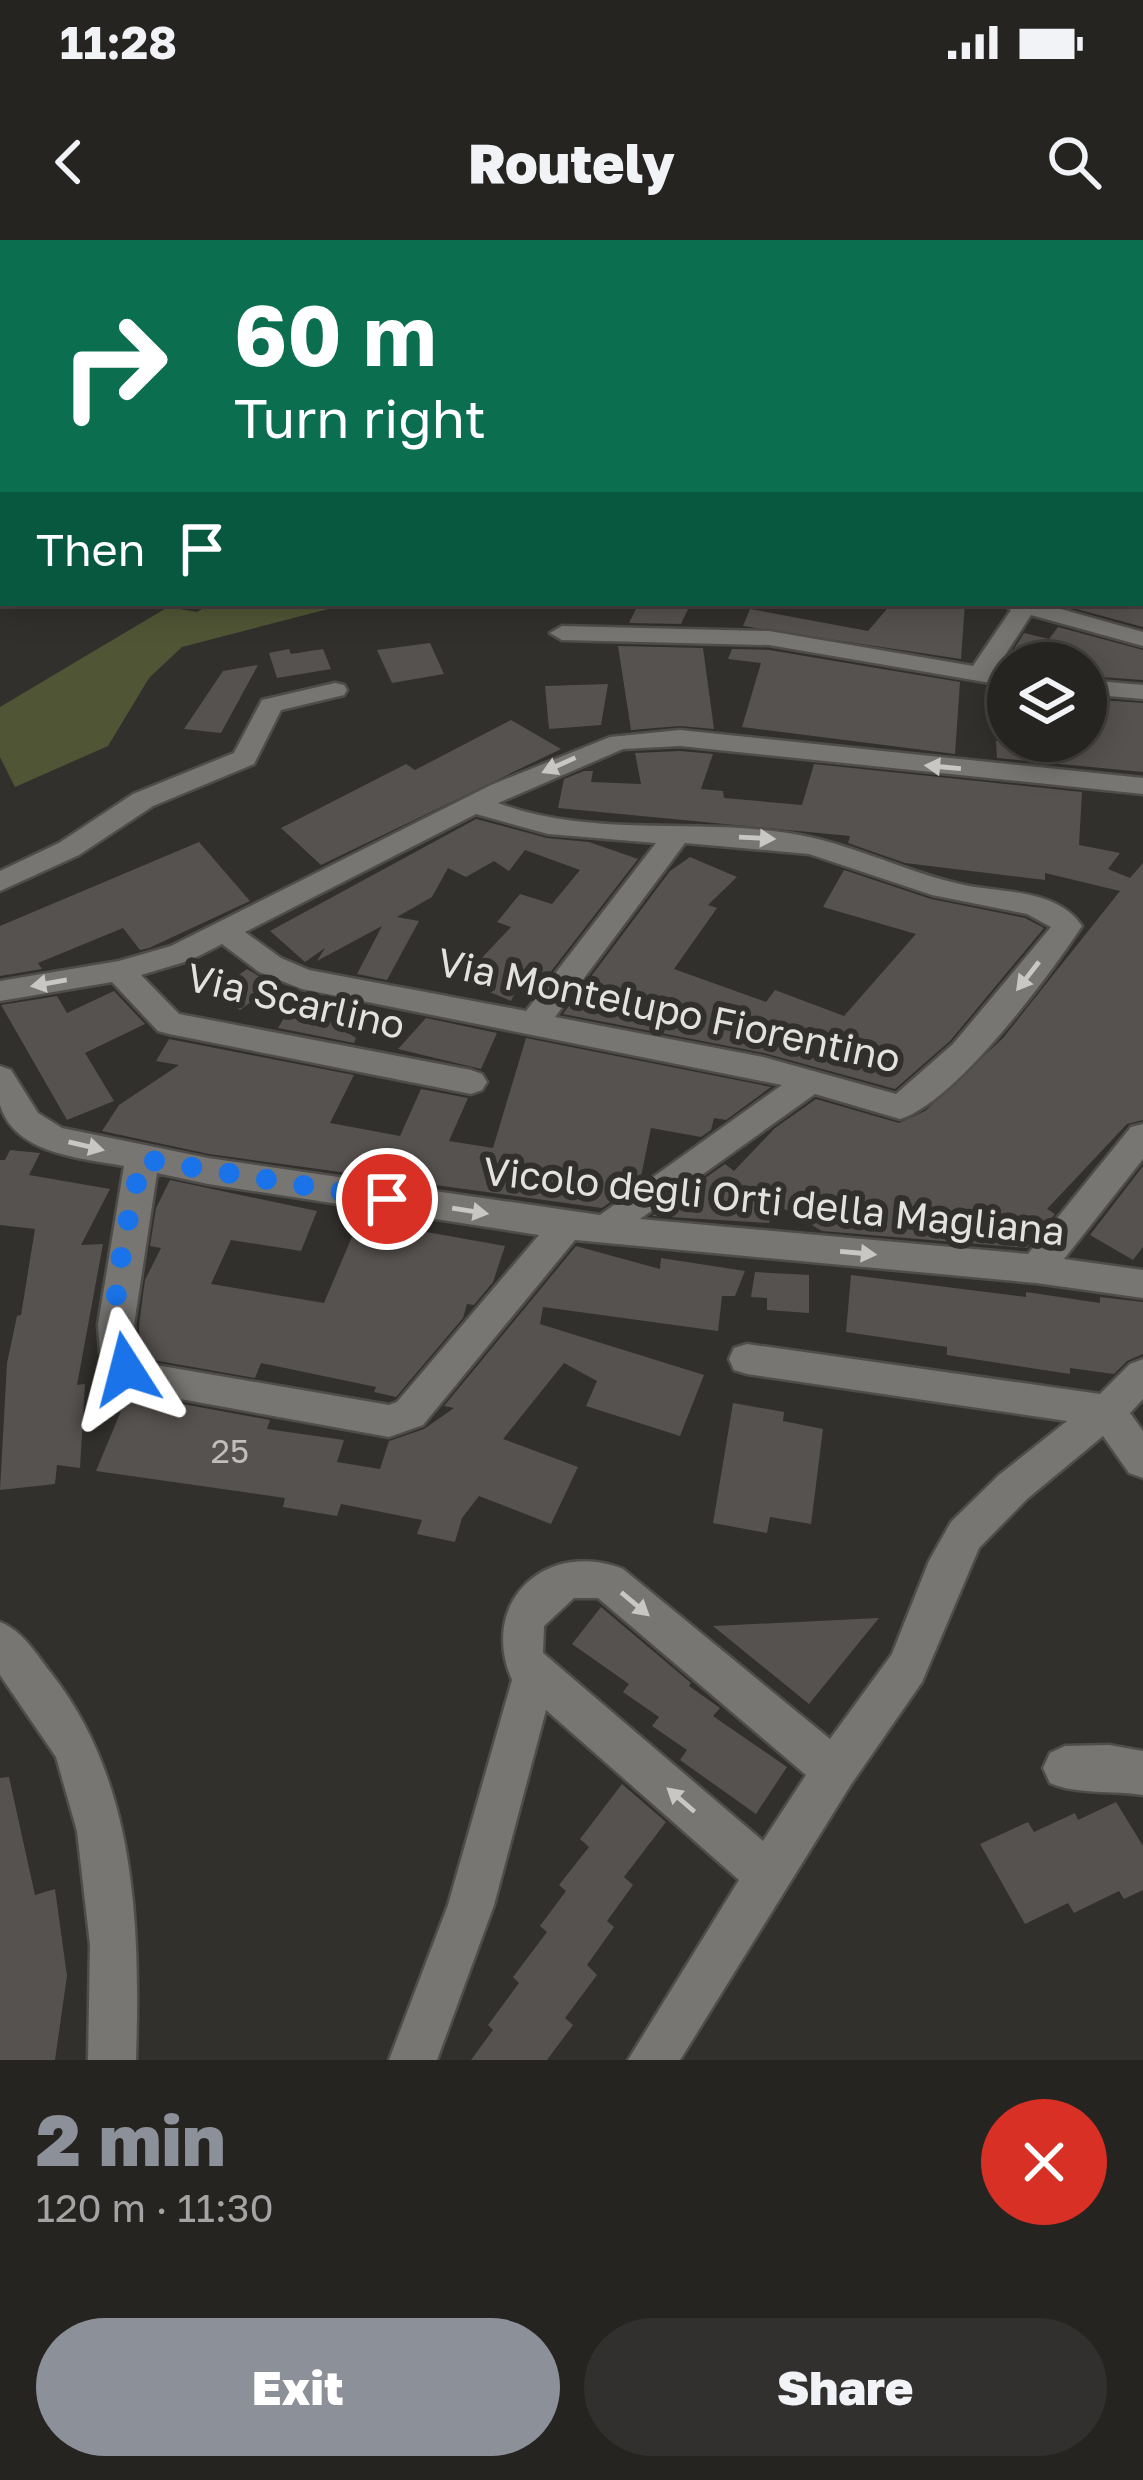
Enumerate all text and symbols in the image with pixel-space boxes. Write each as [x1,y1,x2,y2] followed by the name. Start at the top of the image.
[60,15,177,69] text: 11:28
[36,129,102,195] icon: back
[1041,129,1107,195] icon: search
[468,130,675,195] text: Routely
[234,284,436,384] text: 60 m
[36,288,192,444] icon: right
[234,385,486,450] text: Turn right
[169,516,235,582] icon: arrive
[36,522,145,576] text: Then
[987,642,1107,762] map controls
[987,642,1107,762] button: layers
[541,755,576,775] one-way arrow
[924,757,961,776] one-way arrow
[739,829,776,848] one-way arrow
[433,937,905,1082] street label: Via Montelupo Fiorentino
[183,953,410,1048] street label: Via Scarlino
[1016,960,1041,991] one-way arrow
[30,973,67,992] one-way arrow
[68,1138,106,1157] one-way arrow
[481,1147,1067,1254] street label: Vicolo degli Orti della Magliana
[336,1148,438,1250] pin
[354,1166,420,1232] icon: arrive
[452,1203,490,1221] one-way arrow
[840,1244,877,1263] one-way arrow
[63,1306,189,1432] position arrow
[211,1431,249,1470] house number: 25
[620,1590,650,1616] one-way arrow
[666,1787,696,1813] one-way arrow
[36,2095,226,2182] text: 2 min
[981,2099,1107,2225] button: close
[36,2184,274,2231] text: 120 m · 11:30
[36,2318,560,2456] button: Exit
[584,2318,1107,2456] button: Share

